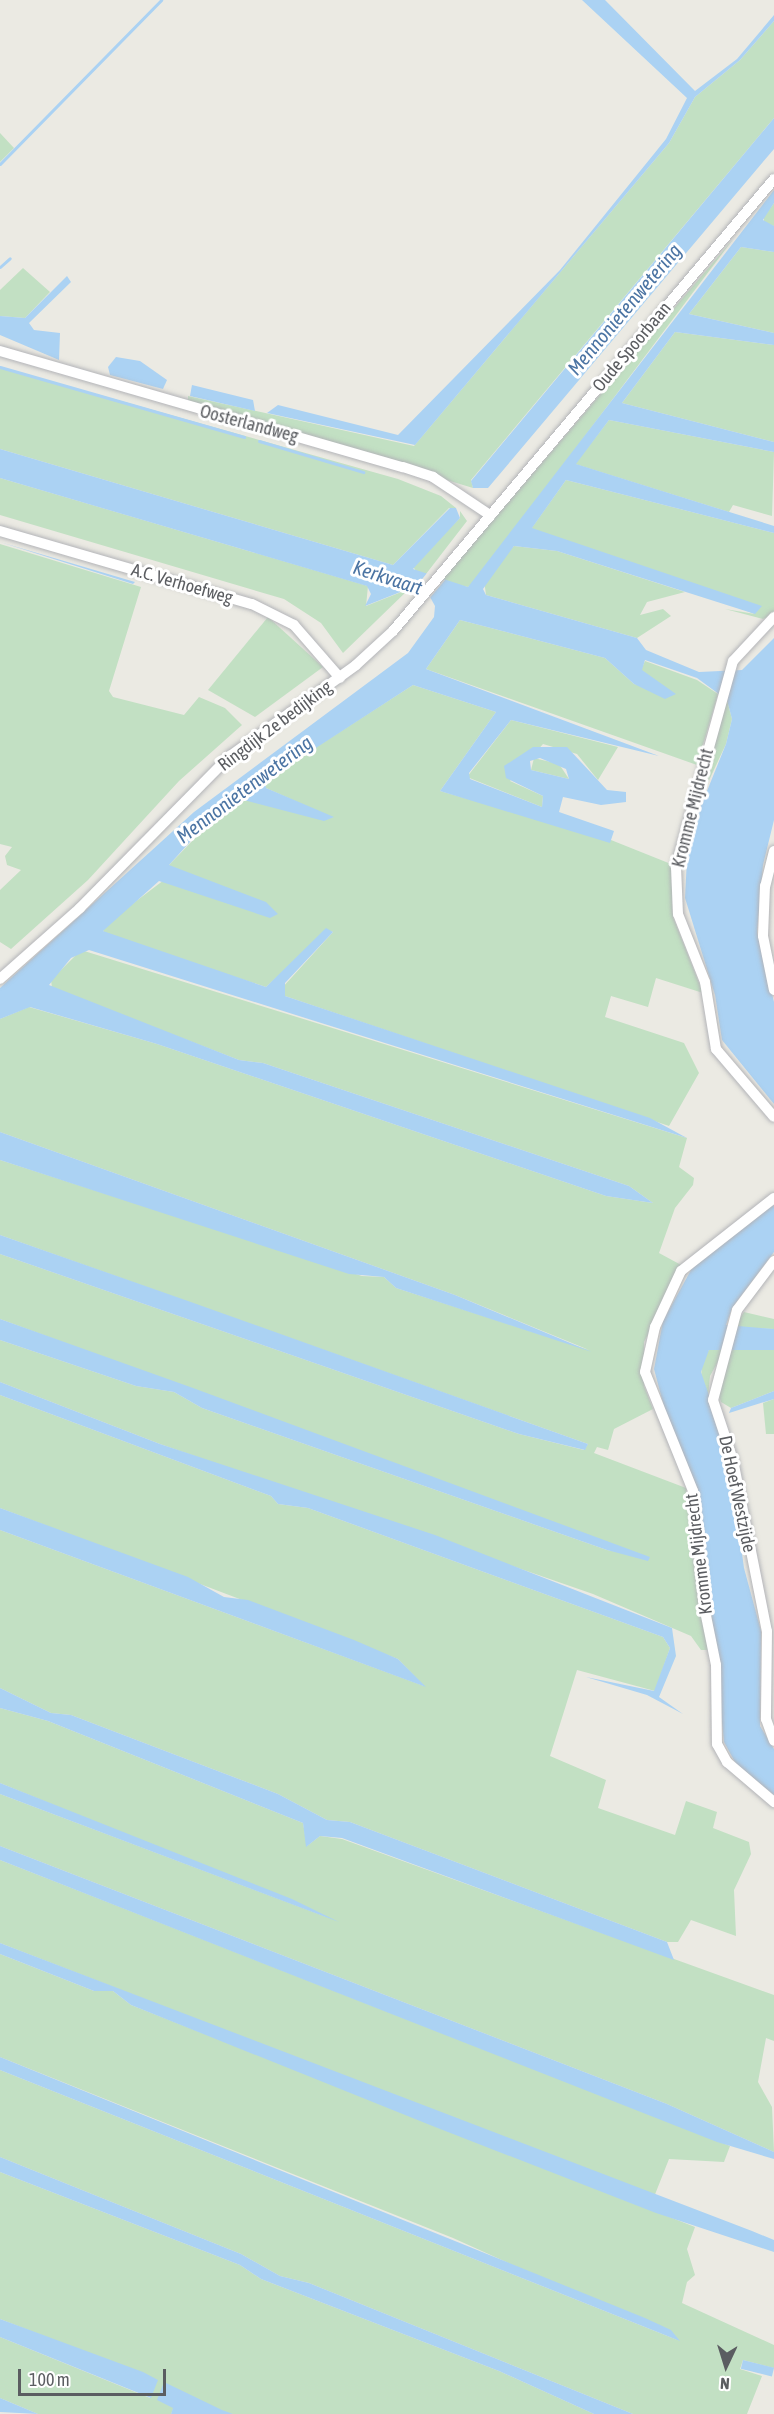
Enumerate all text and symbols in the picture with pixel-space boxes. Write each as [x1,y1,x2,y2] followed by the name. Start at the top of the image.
[562,238,686,380] water label: Mennonietenwetering
[588,298,676,396] street label: Oude Spoorbaan
[198,401,300,447] street label: Oosterlandweg
[350,555,426,599] water label: Kerkvaart
[129,559,235,609] street label: A.C. Verhoefweg
[214,676,336,776] street label: Ringdijk 2e bedijking
[171,730,317,848] water label: Mennonietenwetering
[668,746,718,870] street label: Kromme Mijdrecht
[714,1434,760,1554] street label: De Hoef Westzijde
[681,1492,717,1616] street label: Kromme Mijdrecht
[696,2336,756,2396] north arrow
[21,2357,170,2395] scale bar
[29,2369,70,2390] text: 100 m
[719,2375,730,2393] text: N

